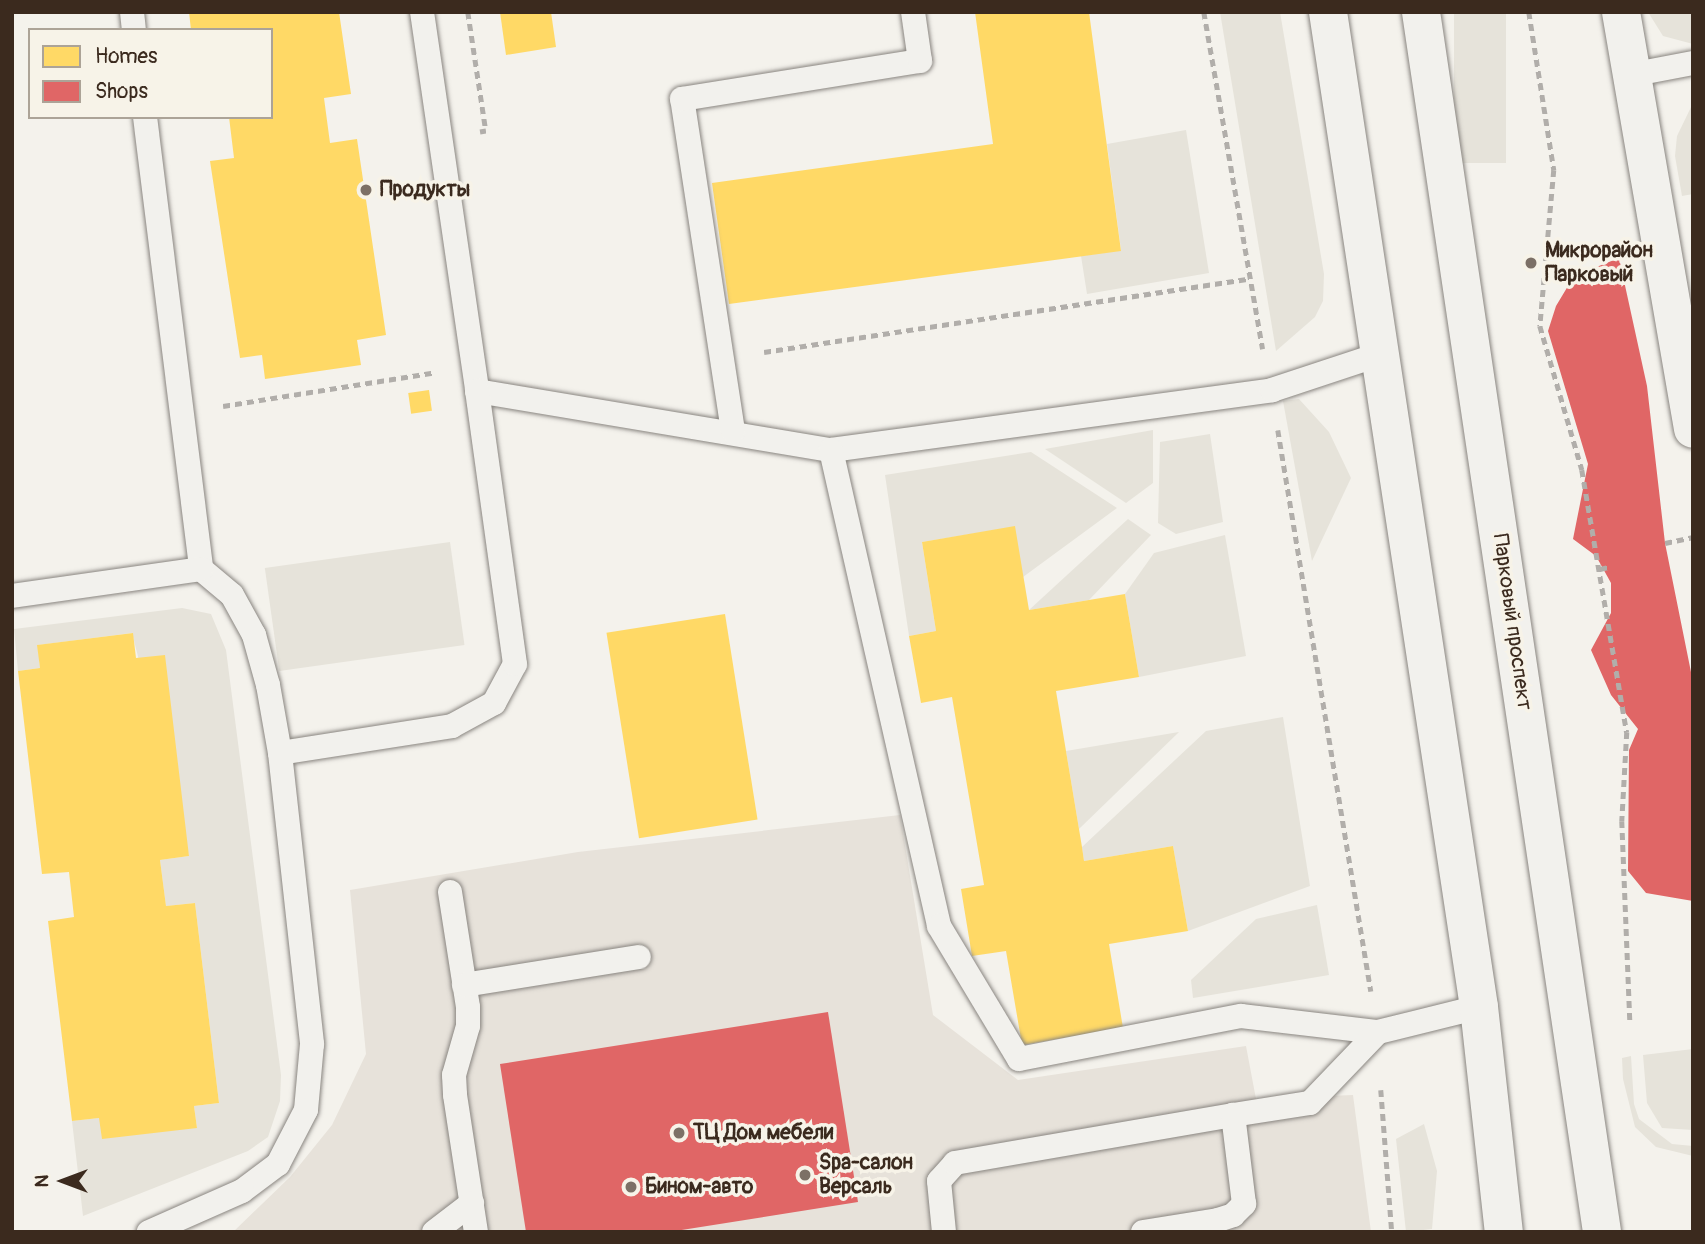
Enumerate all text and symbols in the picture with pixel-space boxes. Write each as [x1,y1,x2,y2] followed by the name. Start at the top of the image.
[28,28,273,119] legend
[95,43,157,70] text: Homes
[95,78,148,105] text: Shops
[380,177,470,203] place label: Продукты
[358,182,374,198] marker: Продукты
[1545,238,1653,288] place label: Микрорайон Парковый
[1523,255,1539,271] marker: Микрорайон Парковый
[1487,532,1537,712] street label: Парковый проспект
[693,1120,833,1146] place label: ТЦ Дом мебели
[671,1125,687,1141] marker: ТЦ Дом мебели
[28,1146,98,1216] north arrow
[819,1150,913,1200] place label: Spa-салон Версаль
[797,1167,813,1183] marker: Spa-салон Версаль
[645,1174,753,1200] place label: Бином-авто
[30,1175,54,1187] text: N
[623,1179,639,1195] marker: Бином-авто

